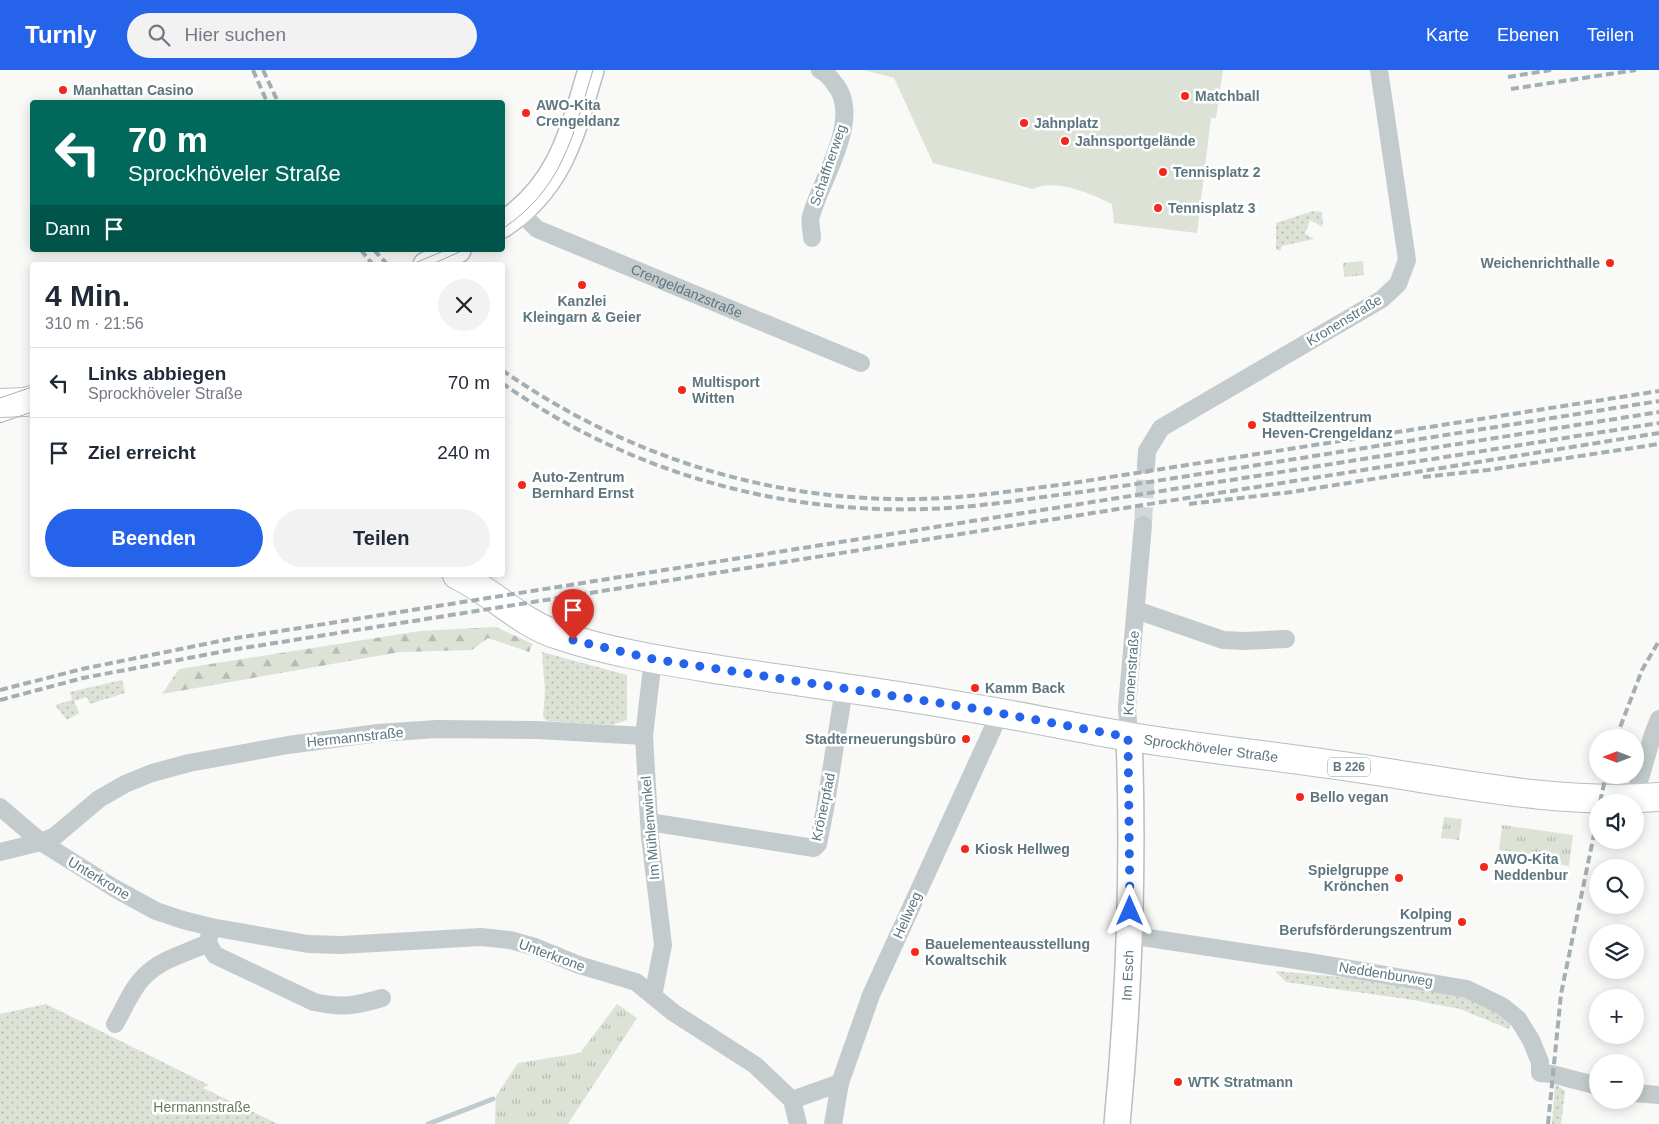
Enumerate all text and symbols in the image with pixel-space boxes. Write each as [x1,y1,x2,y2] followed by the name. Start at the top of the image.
[127,13,477,58] search box
[25,21,97,48] text: Turnly
[145,21,173,49] icon: search
[185,24,286,45] text: Hier suchen
[1426,25,1469,45] text: Karte
[1497,25,1559,45] text: Ebenen
[1587,25,1634,45] text: Teilen
[73,82,194,98] place label: Manhattan Casino
[57,84,69,96] marker: Manhattan Casino
[1195,88,1260,104] place label: Matchball
[1179,90,1191,102] marker: Matchball
[536,97,620,129] place label: AWO-Kita Crengeldanz
[520,107,532,119] marker: AWO-Kita Crengeldanz
[1034,115,1099,131] place label: Jahnplatz
[1018,117,1030,129] marker: Jahnplatz
[45,120,110,185] icon: left
[128,120,208,159] text: 70 m
[807,122,849,208] street label: Schaffnerweg
[1075,133,1196,149] place label: Jahnsportgelände
[1059,135,1071,147] marker: Jahnsportgelände
[128,161,341,186] text: Sprockhöveler Straße
[1173,164,1261,180] place label: Tennisplatz 2
[1157,166,1169,178] marker: Tennisplatz 2
[1168,200,1256,216] place label: Tennisplatz 3
[1152,202,1164,214] marker: Tennisplatz 3
[100,215,128,243] icon: arrive
[45,218,90,239] text: Dann
[1480,255,1600,271] place label: Weichenrichthalle
[1604,257,1616,269] marker: Weichenrichthalle
[629,261,745,321] street label: Crengeldanzstraße
[45,279,130,312] text: 4 Min.
[438,279,490,331] button: close
[576,279,588,291] marker: Kanzlei Kleingarn & Geier
[1304,291,1385,349] street label: Kronenstraße
[523,293,642,325] place label: Kanzlei Kleingarn & Geier
[45,315,144,332] text: 310 m · 21:56
[88,363,226,384] text: Links abbiegen
[45,369,73,397] icon: left
[448,372,490,393] text: 70 m
[692,374,760,406] place label: Multisport Witten
[676,384,688,396] marker: Multisport Witten
[88,385,243,402] text: Sprockhöveler Straße
[1262,409,1393,441] place label: Stadtteilzentrum Heven-Crengeldanz
[1246,419,1258,431] marker: Stadtteilzentrum Heven-Crengeldanz
[45,439,73,467] icon: arrive
[88,442,196,463] text: Ziel erreicht
[437,442,490,463] text: 240 m
[532,469,634,501] place label: Auto-Zentrum Bernhard Ernst
[516,479,528,491] marker: Auto-Zentrum Bernhard Ernst
[45,509,263,567] button: Beenden
[273,509,490,567] button: Teilen
[552,589,594,640] pin
[559,596,587,624] icon: arrive
[1120,630,1142,716] street label: Kronenstraße
[985,680,1065,696] place label: Kamm Back
[969,682,981,694] marker: Kamm Back
[306,724,404,750] street label: Hermannstraße
[1589,729,1644,784] north arrow
[1589,729,1644,1109] map controls
[805,731,956,747] place label: Stadterneuerungsbüro
[1143,731,1279,765] street label: Sprockhöveler Straße
[960,733,972,745] marker: Stadterneuerungsbüro
[1328,758,1370,776] road number: B 226
[808,771,838,843] street label: Krönerpfad
[637,775,663,881] street label: Im Mühlenwinkel
[1310,789,1389,805] place label: Bello vegan
[1294,791,1306,803] marker: Bello vegan
[1589,794,1644,849] button: sound
[975,841,1070,857] place label: Kiosk Hellweg
[959,843,971,855] marker: Kiosk Hellweg
[1494,851,1568,883] place label: AWO-Kita Neddenbur
[65,853,133,903] street label: Unterkrone
[1589,859,1644,914] button: search
[1478,861,1490,873] marker: AWO-Kita Neddenbur
[1308,862,1389,894] place label: Spielgruppe Krönchen
[1393,872,1405,884] marker: Spielgruppe Krönchen
[1103,884,1155,936] position arrow
[890,889,924,941] street label: Hellweg
[1279,906,1452,938] place label: Kolping Berufsförderungszentrum
[1456,916,1468,928] marker: Kolping Berufsförderungszentrum
[1589,924,1644,979] button: layers
[517,936,587,974] street label: Unterkrone
[925,936,1090,968] place label: Bauelementeausstellung Kowaltschik
[909,946,921,958] marker: Bauelementeausstellung Kowaltschik
[1118,950,1137,1001] street label: Im Esch
[1338,959,1434,989] street label: Neddenburweg
[1589,989,1644,1044] button: +
[1589,1054,1644,1109] button: −
[1188,1074,1293,1090] place label: WTK Stratmann
[1172,1076,1184,1088] marker: WTK Stratmann
[153,1099,251,1115] park label: Hermannstraße

